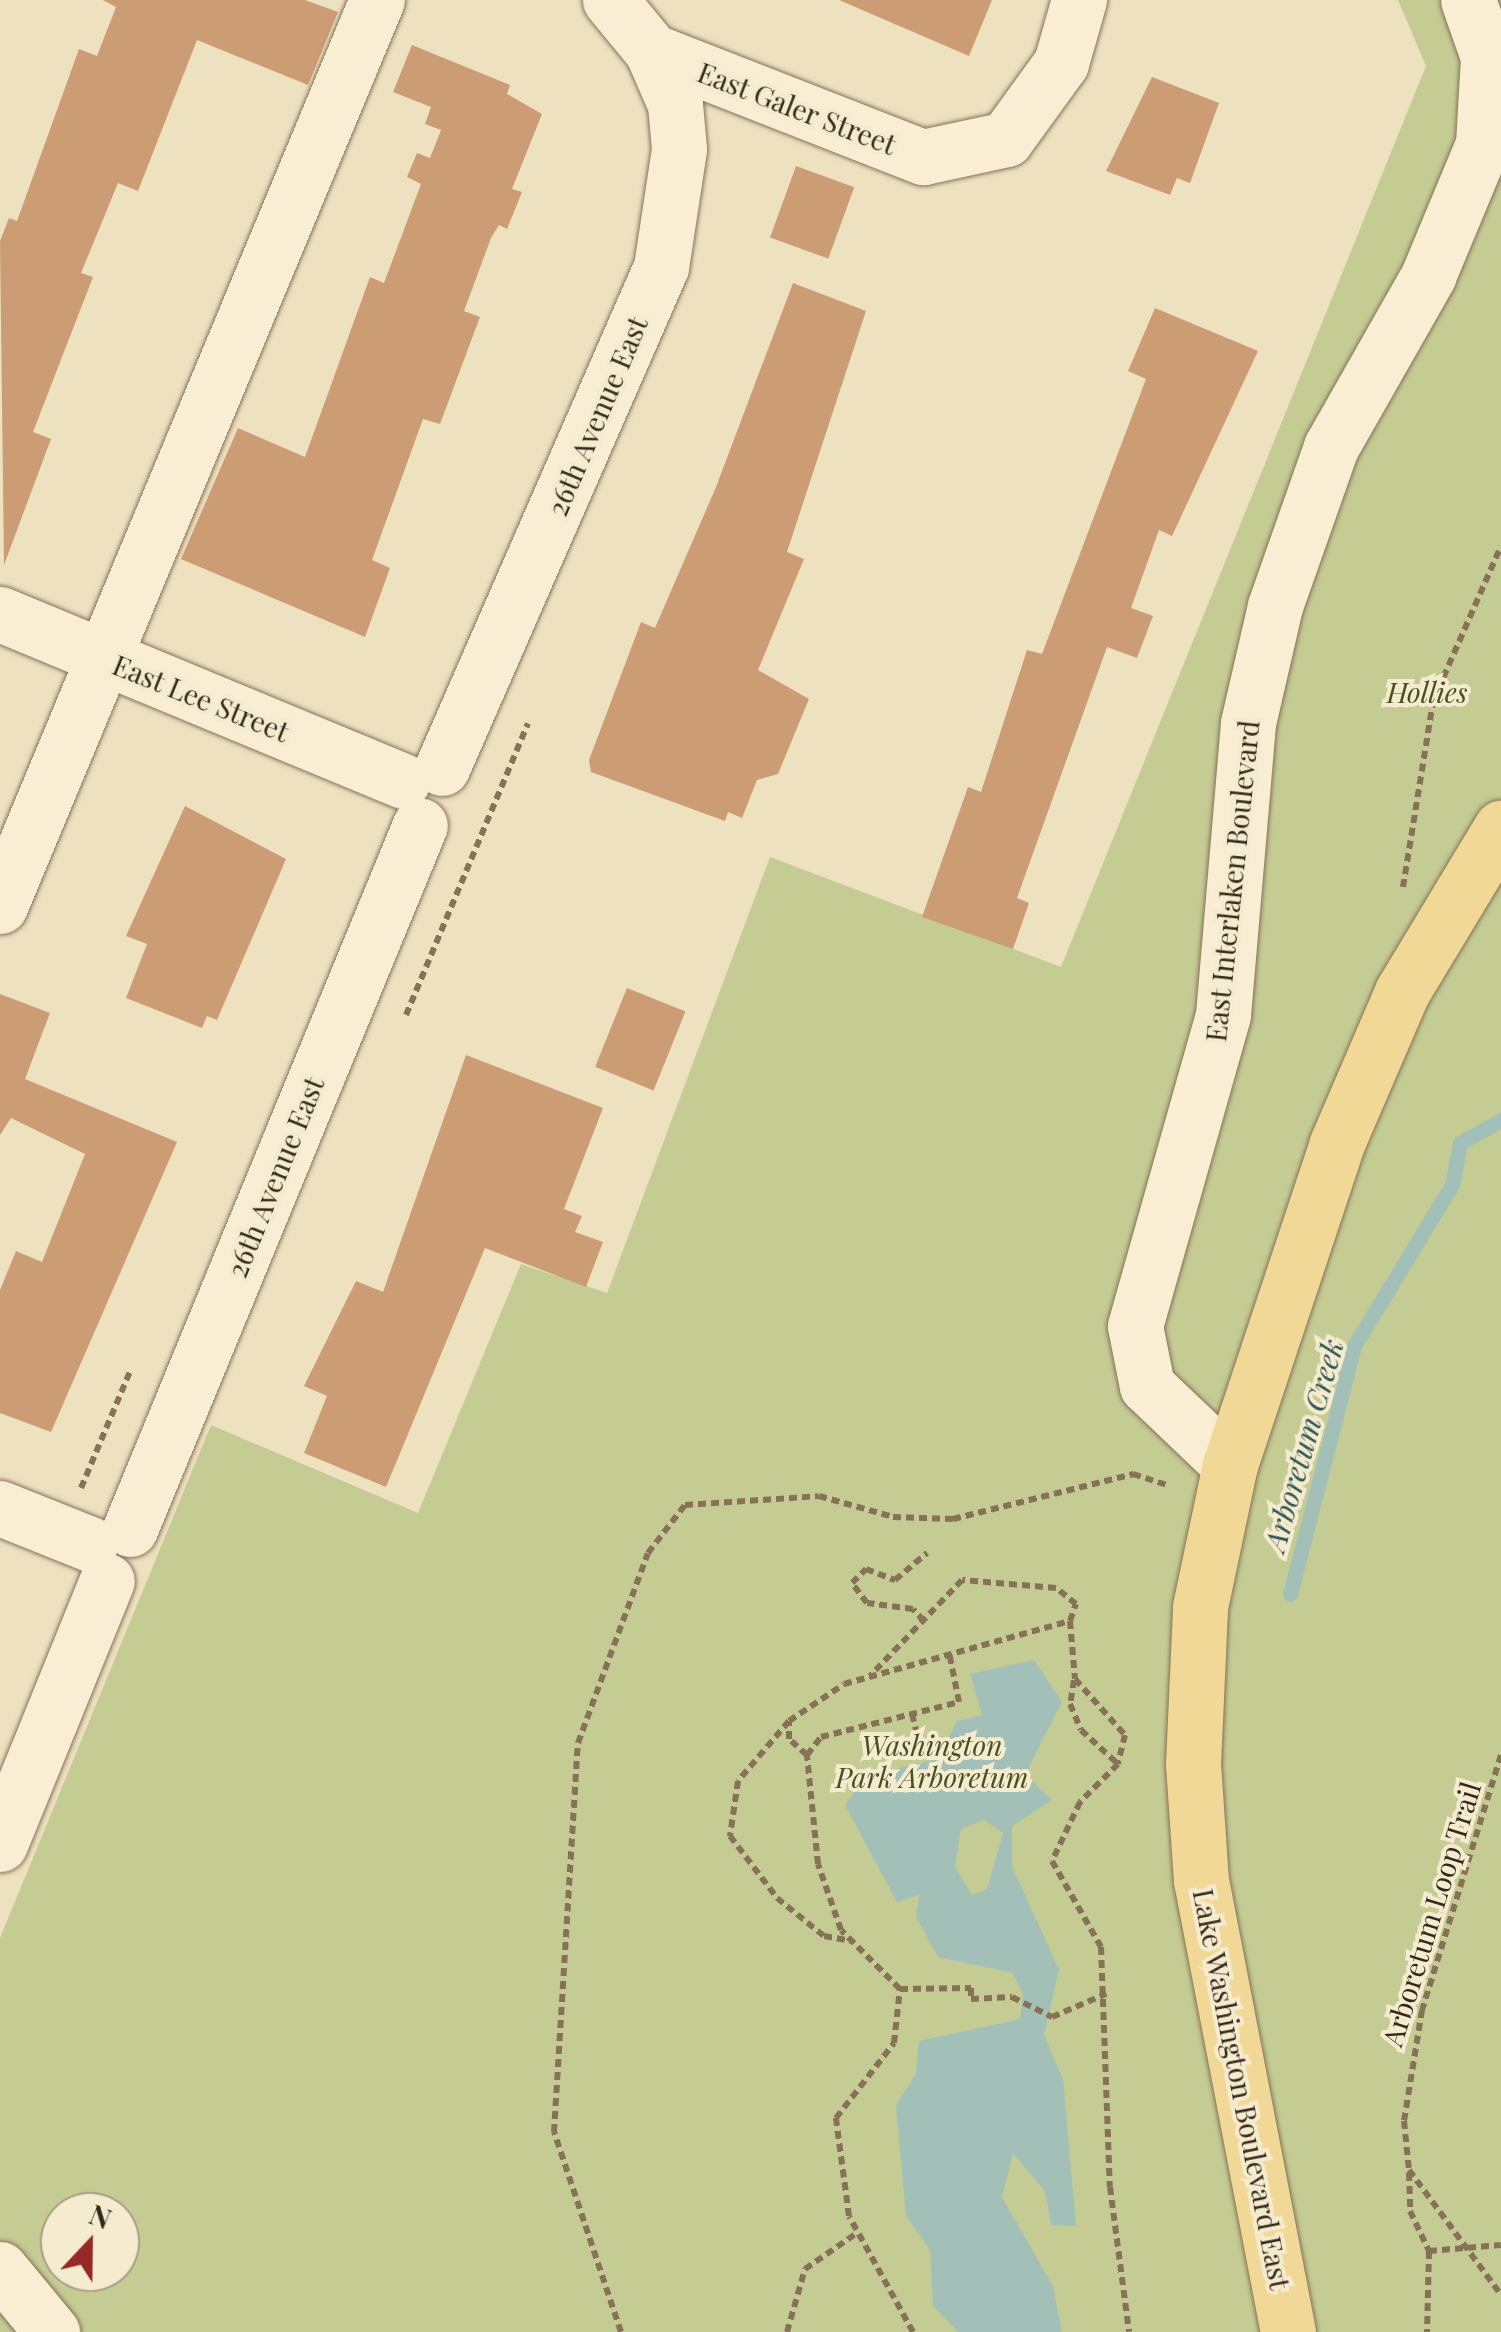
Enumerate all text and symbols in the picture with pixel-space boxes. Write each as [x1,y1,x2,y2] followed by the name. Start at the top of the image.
[693,55,901,161] street label: East Galer Street
[540,311,654,521] street label: 26th Avenue East
[108,647,294,749] street label: East Lee Street
[1387,675,1467,709] park label: Hollies
[1198,718,1266,1044] street label: East Interlaken Boulevard
[219,1071,331,1283] street label: 26th Avenue East
[1256,1335,1350,1555] water label: Arboretum Creek
[836,1728,1028,1794] park label: Washington Park Arboretum
[1375,1778,1487,2050] street label: Arboretum Loop Trail
[1187,1885,1297,2293] street label: Lake Washington Boulevard East
[40,2192,140,2292] north arrow
[84,2195,117,2237] text: N

